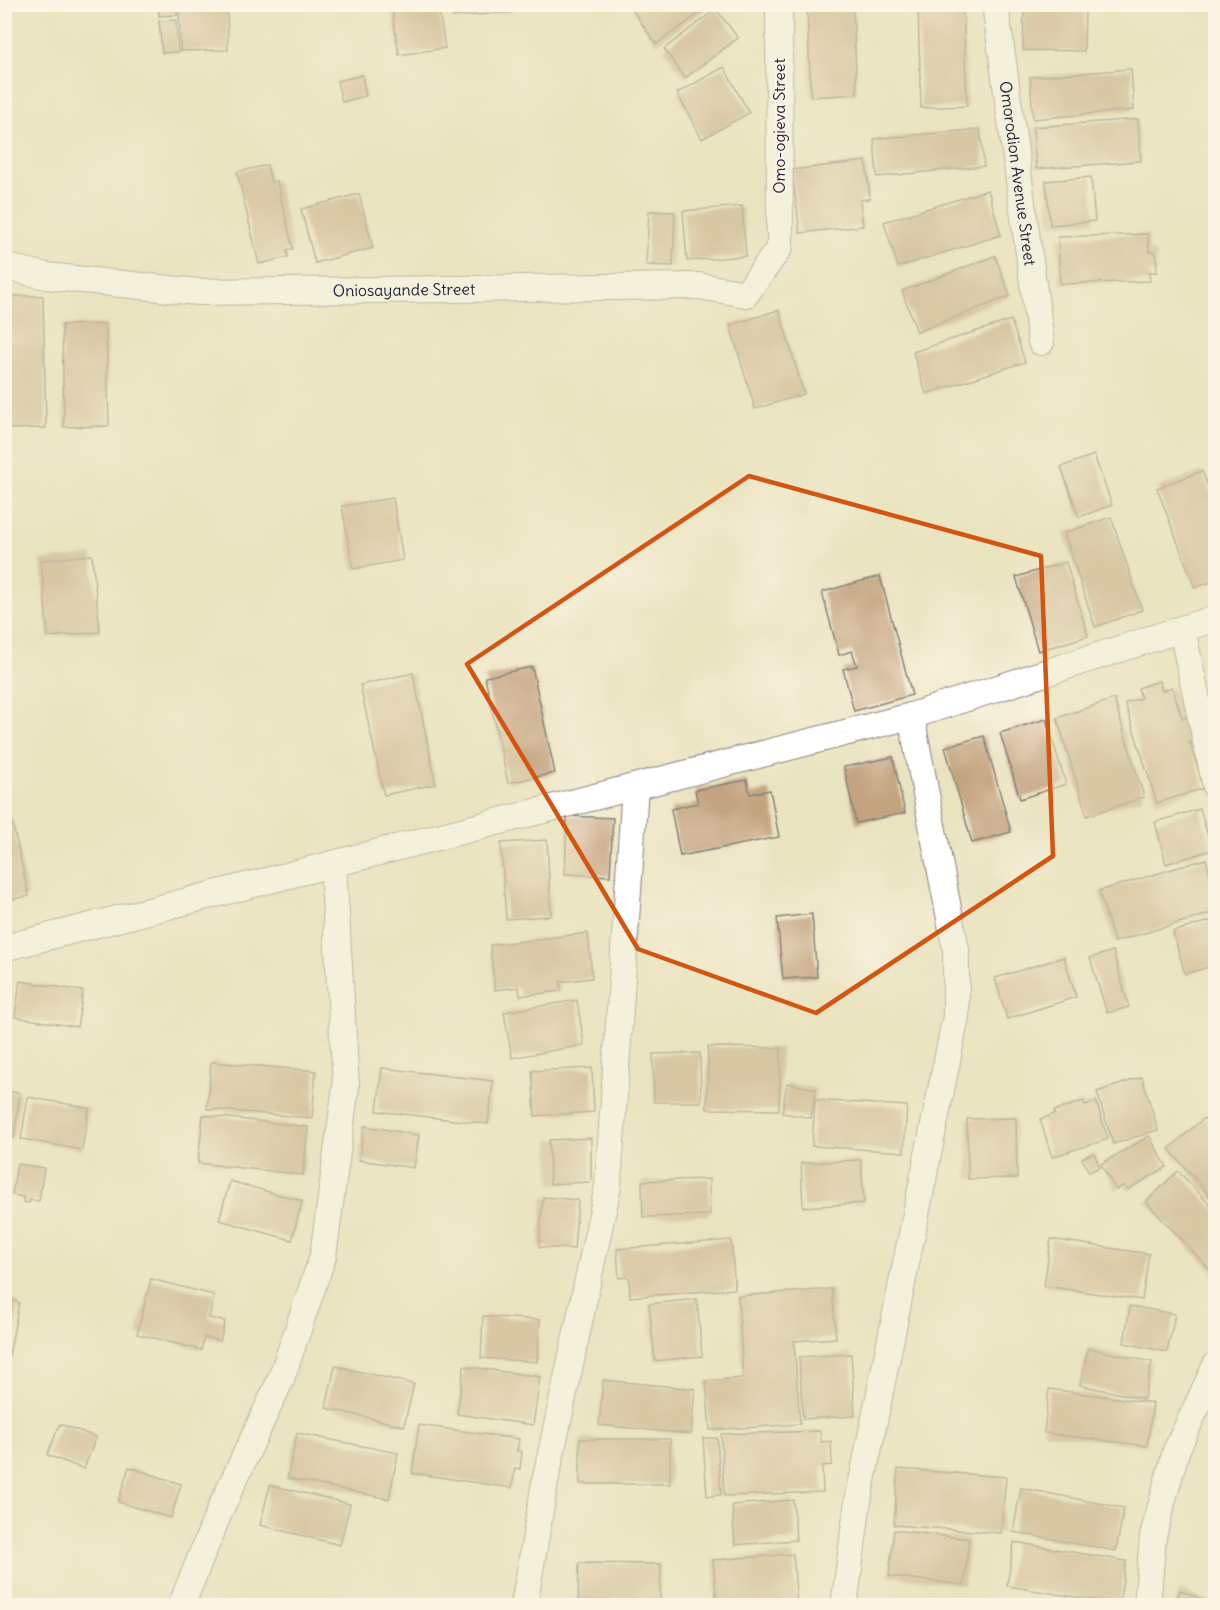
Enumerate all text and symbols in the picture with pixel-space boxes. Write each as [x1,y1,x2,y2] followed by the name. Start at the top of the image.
[769,58,789,194] street label: Omo-ogieva Street
[996,80,1041,268] street label: Omorodion Avenue Street
[333,279,476,300] street label: Oniosayande Street

